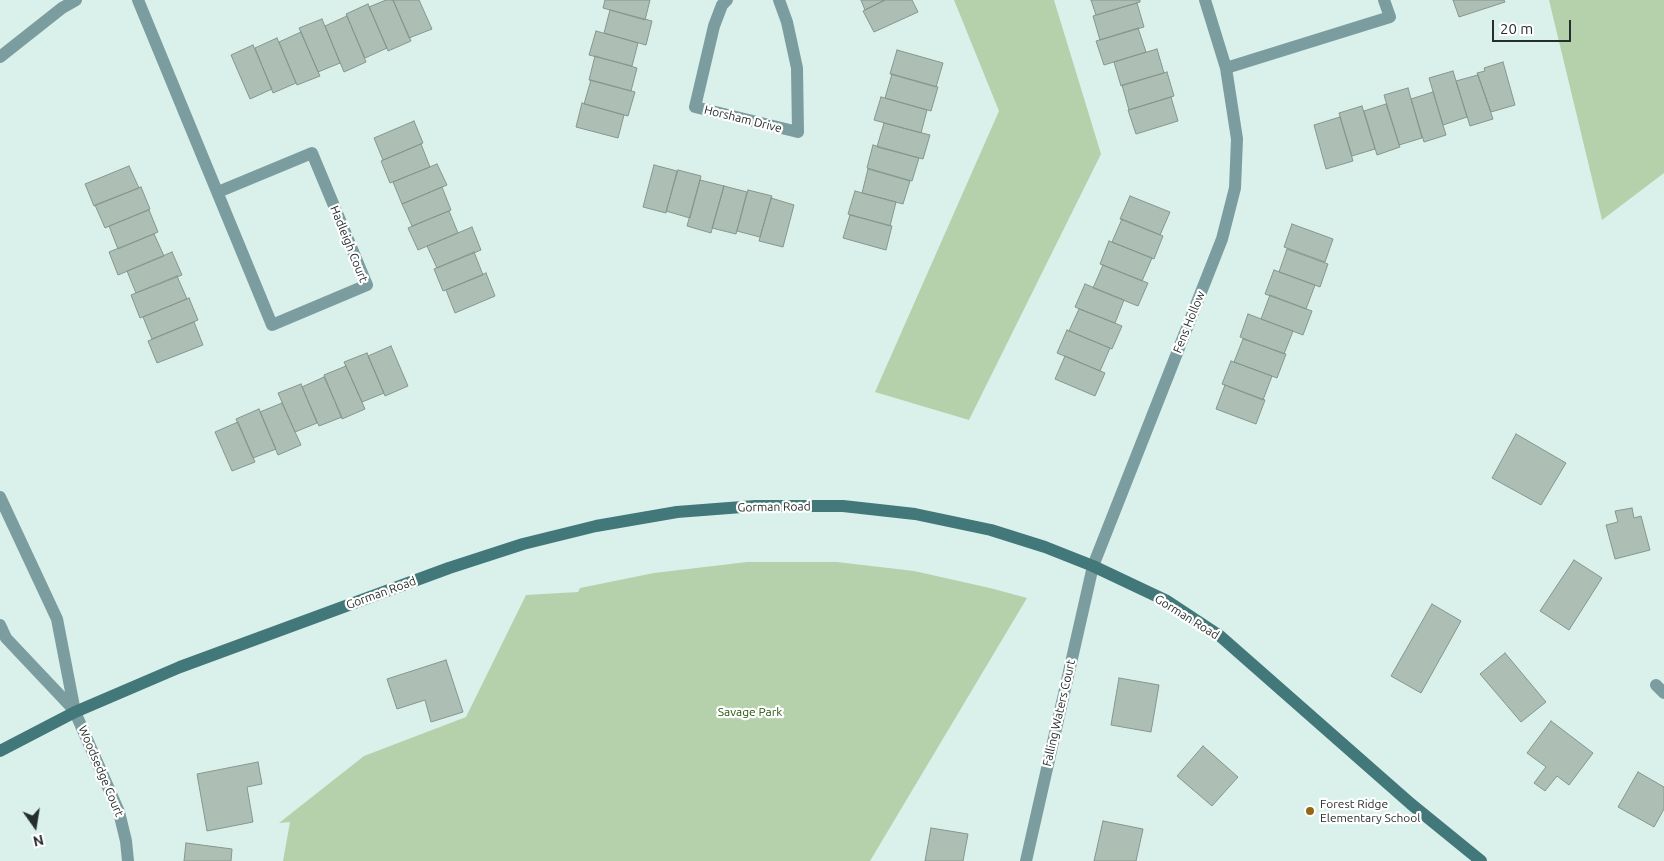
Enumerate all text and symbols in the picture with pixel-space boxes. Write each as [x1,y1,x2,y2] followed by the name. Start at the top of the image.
[1494,10,1573,42] scale bar
[1500,20,1533,37] text: 20 m
[703,102,783,136] street label: Horsham Drive
[327,204,371,284] street label: Hadleigh Court
[1170,289,1208,355] street label: Fens Hollow
[737,499,811,515] street label: Gorman Road
[344,574,418,612] street label: Gorman Road
[1152,591,1222,643] street label: Gorman Road
[1040,658,1078,768] street label: Falling Waters Court
[718,705,782,719] park label: Savage Park
[75,723,127,819] street label: Woodsedge Court
[1320,797,1420,825] place label: Forest Ridge Elementary School
[10,801,60,851] north arrow
[1304,805,1316,817] marker: Forest Ridge Elementary School
[31,832,45,850] text: N

